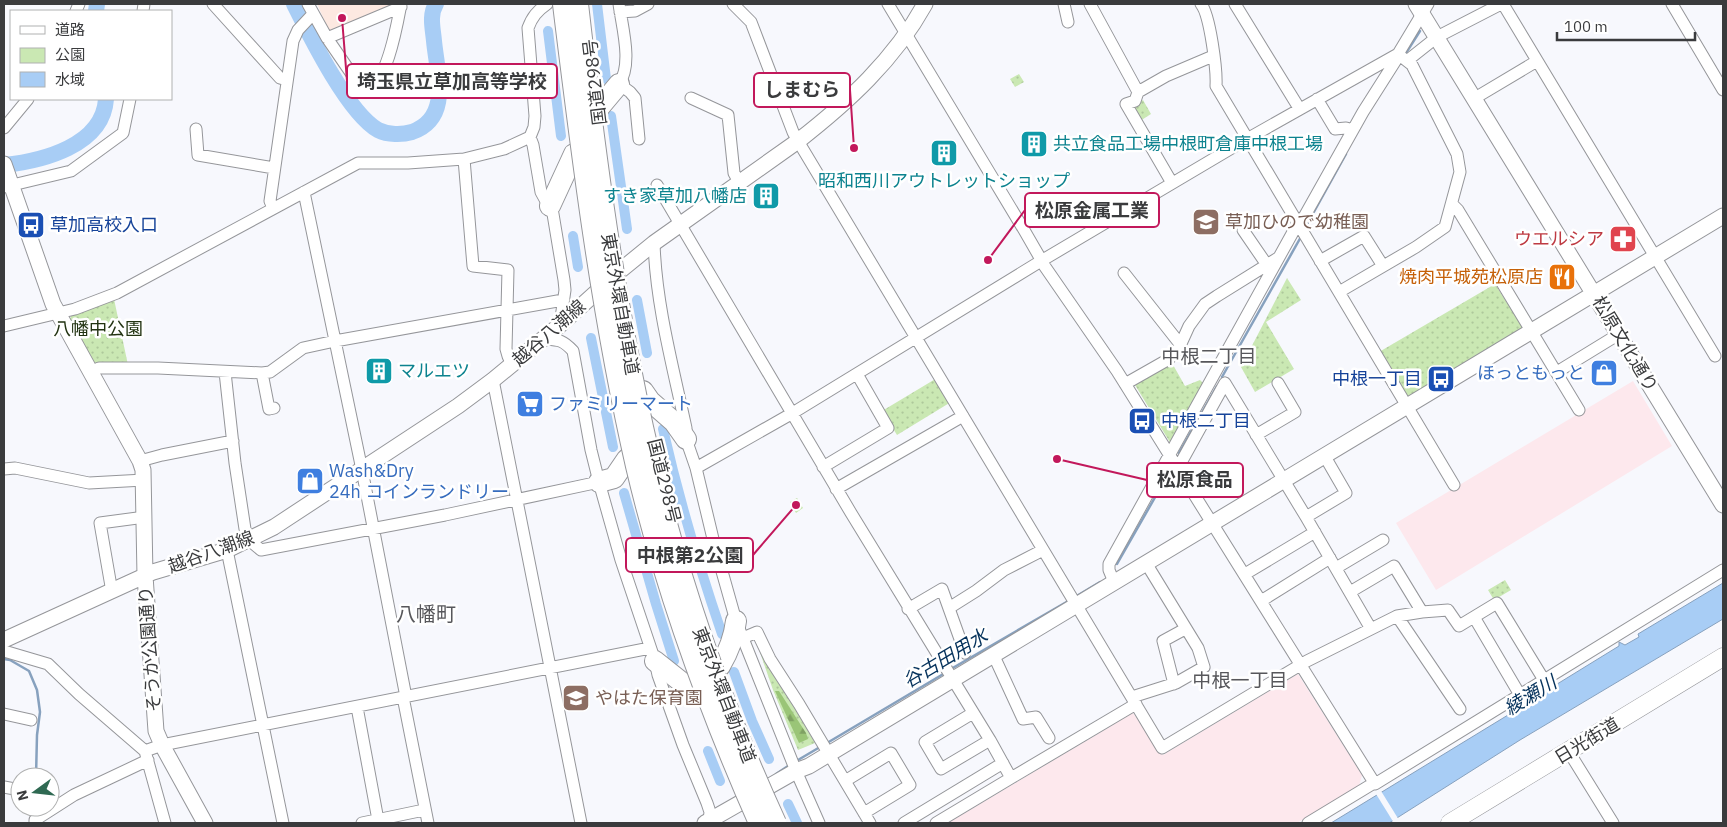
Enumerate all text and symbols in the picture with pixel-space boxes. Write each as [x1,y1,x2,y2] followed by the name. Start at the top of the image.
[10,10,172,100] legend
[1557,10,1694,42] scale bar
[1564,17,1608,36] text: 100 m
[55,20,85,39] text: 道路
[578,38,611,126] street label: 国道298号
[55,45,85,64] text: 公園
[347,64,557,98] callout: 埼玉県立草加高等学校
[357,69,547,93] text: 埼玉県立草加高等学校
[55,70,85,89] text: 水域
[754,73,850,107] callout: しまむら
[764,77,840,101] text: しまむら
[1019,129,1049,159] building icon: 共立食品工場中根町倉庫中根工場
[1053,132,1323,155] place label: 共立食品工場中根町倉庫中根工場
[929,138,959,168] building icon: 昭和西川アウトレットショップ
[818,169,1070,192] place label: 昭和西川アウトレットショップ
[751,181,781,211] building icon: すき家草加八幡店
[603,184,747,207] place label: すき家草加八幡店
[1025,193,1159,227] callout: 松原金属工業
[1035,198,1149,222] text: 松原金属工業
[1191,207,1221,237] school or university icon: 草加ひので幼稚園
[16,210,46,240] bus stop icon: 草加高校入口
[1225,210,1369,233] place label: 草加ひので幼稚園
[50,213,158,236] place label: 草加高校入口
[1608,224,1638,254] pharmacy icon: ウエルシア
[1514,227,1604,250] place label: ウエルシア
[597,231,644,377] street label: 東京外環自動車道
[1547,262,1577,292] restaurant icon: 焼肉平城苑松原店
[1399,265,1543,288] place label: 焼肉平城苑松原店
[1588,292,1663,396] street label: 松原文化通り
[507,294,590,371] street label: 越谷八潮線
[53,317,143,340] park label: 八幡中公園
[1161,344,1257,368] district label: 中根二丁目
[364,356,394,386] building icon: マルエツ
[1589,358,1619,388] shop icon: ほっともっと
[398,359,470,382] place label: マルエツ
[1477,361,1585,384] place label: ほっともっと
[1426,364,1456,394] bus stop icon: 中根一丁目
[1332,367,1422,390] place label: 中根一丁目
[515,389,545,419] supermarket icon: ファミリーマート
[549,392,693,415] place label: ファミリーマート
[1127,406,1157,436] bus stop icon: 中根二丁目
[1161,409,1251,432] place label: 中根二丁目
[643,436,686,526] street label: 国道298号
[329,459,509,503] place label: Wash&Dry 24h コインランドリー
[1147,463,1243,497] callout: 松原食品
[295,466,325,496] shop icon: Wash&Dry 24h コインランドリー
[1157,467,1233,491] text: 松原食品
[165,525,257,578] street label: 越谷八潮線
[626,538,753,572] callout: 中根第2公園
[637,543,743,567] text: 中根第2公園
[134,585,165,713] street label: そうか公園通り
[396,600,456,627] district label: 八幡町
[898,622,994,693] water label: 谷古田用水
[688,623,761,766] street label: 東京外環自動車道
[1192,668,1288,692] district label: 中根一丁目
[1499,669,1562,720] water label: 綾瀬川
[561,683,591,713] school or university icon: やはた保育園
[595,686,703,709] place label: やはた保育園
[1550,712,1624,769] street label: 日光街道
[10,767,60,817] north arrow
[12,788,32,803] text: N

